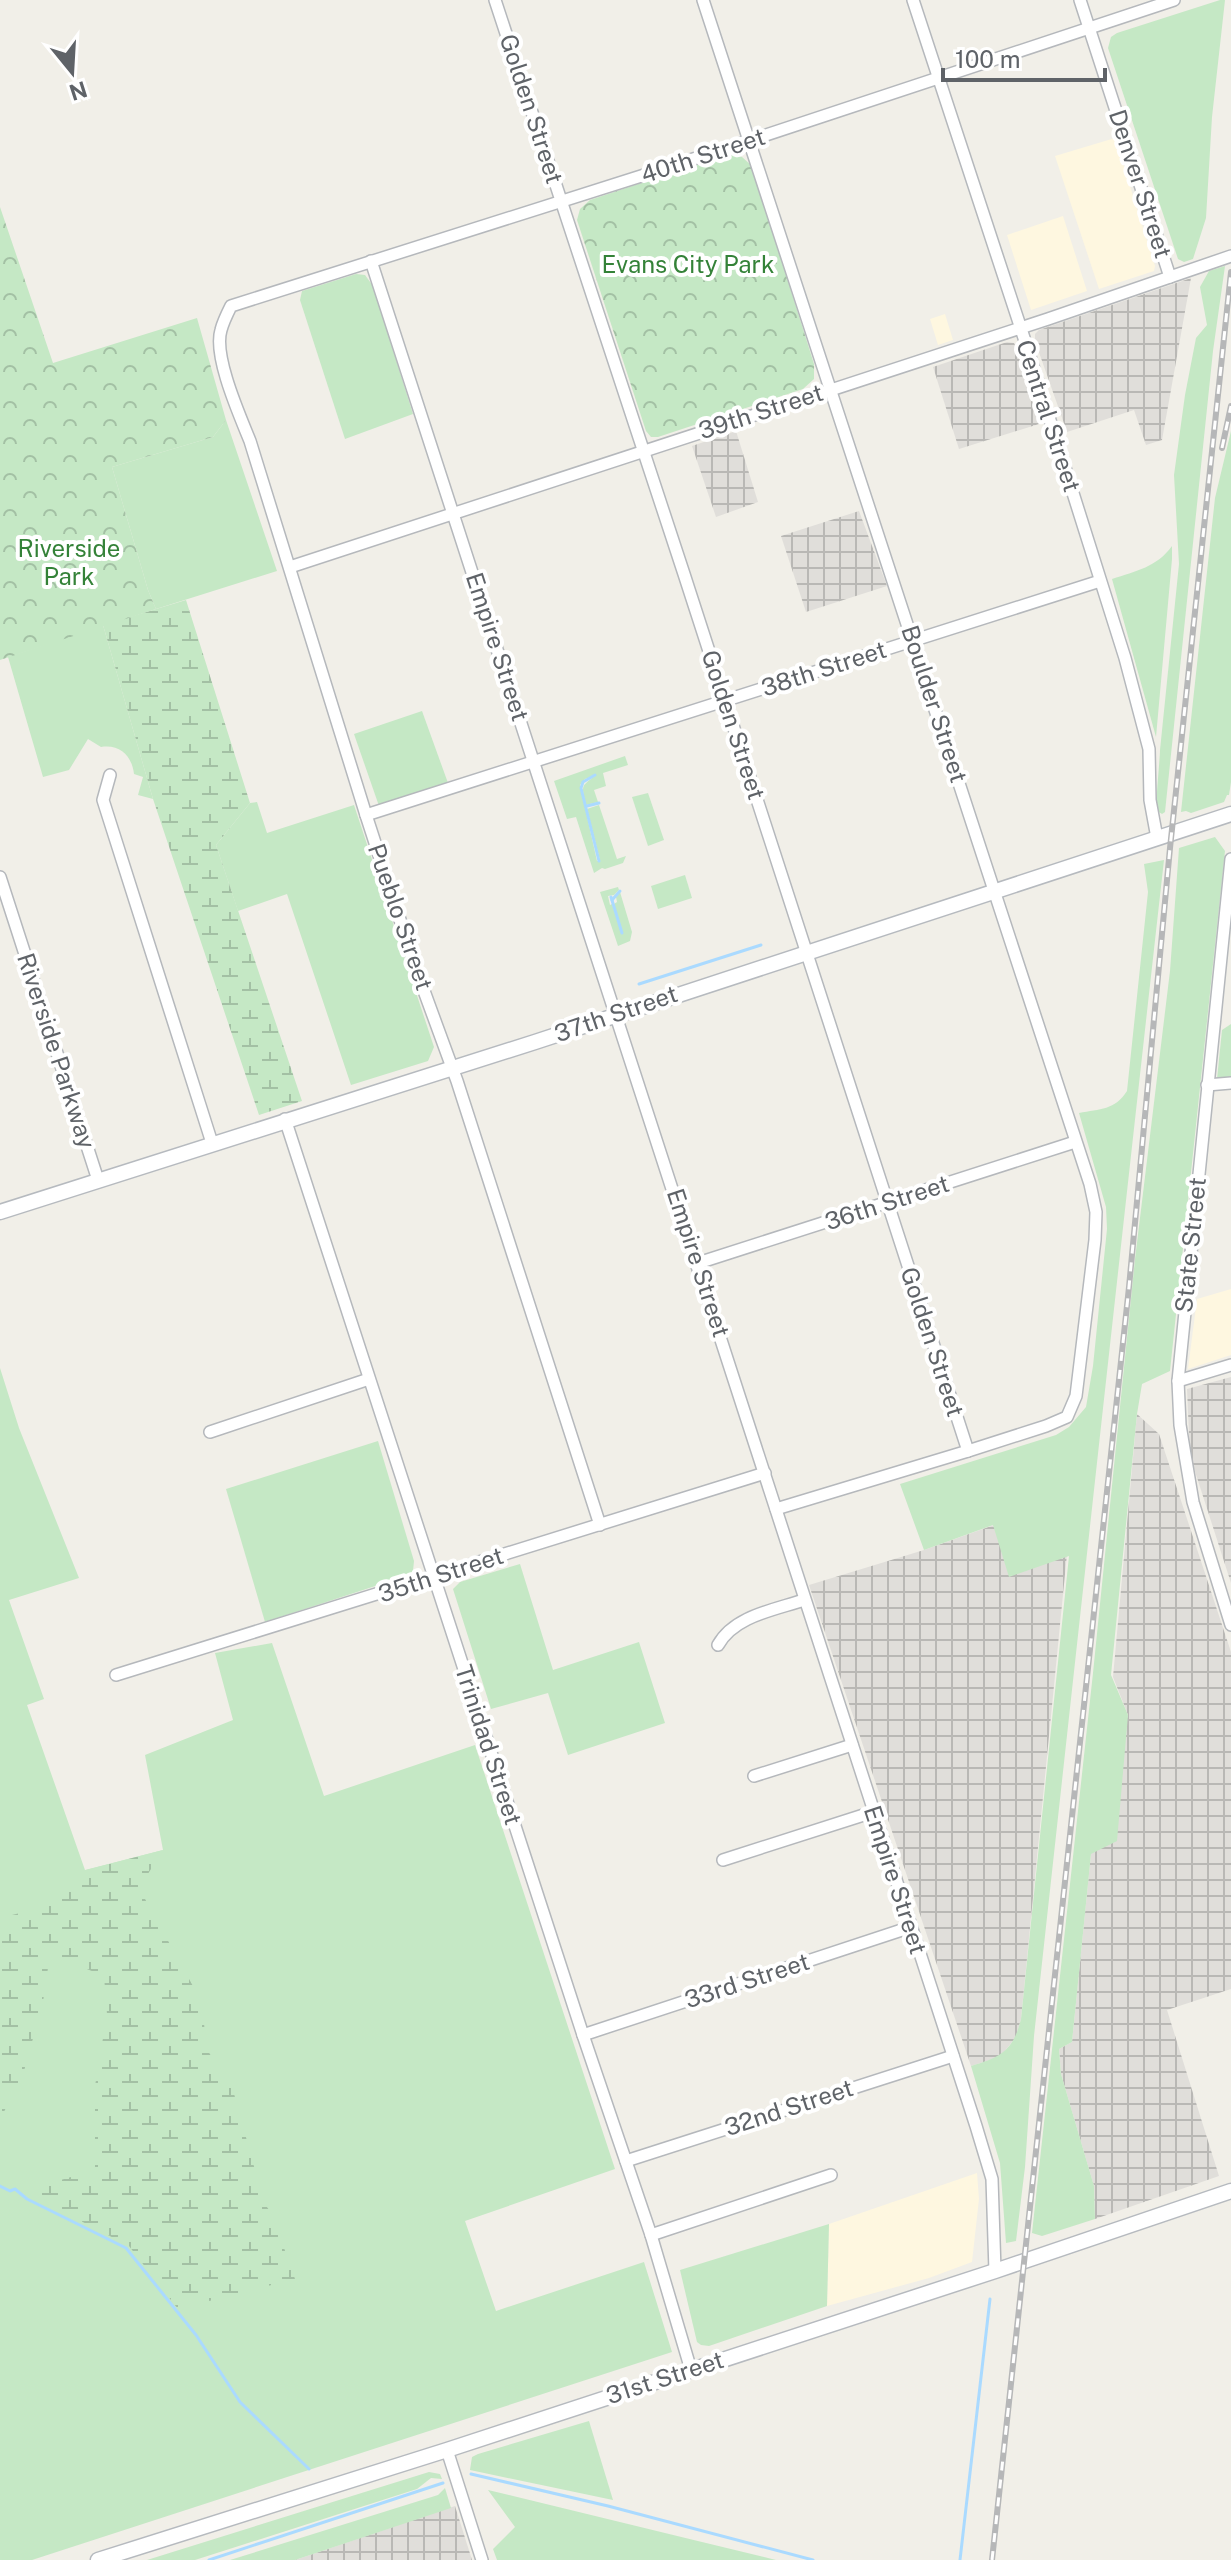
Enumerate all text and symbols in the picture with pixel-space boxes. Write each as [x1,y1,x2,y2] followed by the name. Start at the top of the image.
[495,30,569,187] street label: Golden Street
[32,32,112,112] north arrow
[943,32,1105,82] scale bar
[955,45,1021,73] text: 100 m
[66,76,90,106] text: N
[1104,106,1178,261] street label: Denver Street
[637,122,768,188] street label: 40th Street
[602,250,774,278] park label: Evans City Park
[1011,336,1087,495] street label: Central Street
[695,378,826,444] street label: 39th Street
[18,534,120,590] park label: Riverside Park
[461,569,535,724] street label: Empire Street
[896,622,974,786] street label: Boulder Street
[758,635,890,701] street label: 38th Street
[697,646,771,803] street label: Golden Street
[363,840,439,994] street label: Pueblo Street
[12,949,102,1152] street label: Riverside Parkway
[551,979,681,1047] street label: 37th Street
[821,1169,952,1235] street label: 36th Street
[1169,1176,1211,1314] street label: State Street
[662,1185,736,1340] street label: Empire Street
[896,1263,970,1420] street label: Golden Street
[375,1541,507,1607] street label: 35th Street
[450,1661,528,1828] street label: Trinidad Street
[859,1802,933,1957] street label: Empire Street
[681,1947,813,2013] street label: 33rd Street
[721,2073,857,2141] street label: 32nd Street
[602,2345,727,2409] street label: 31st Street

